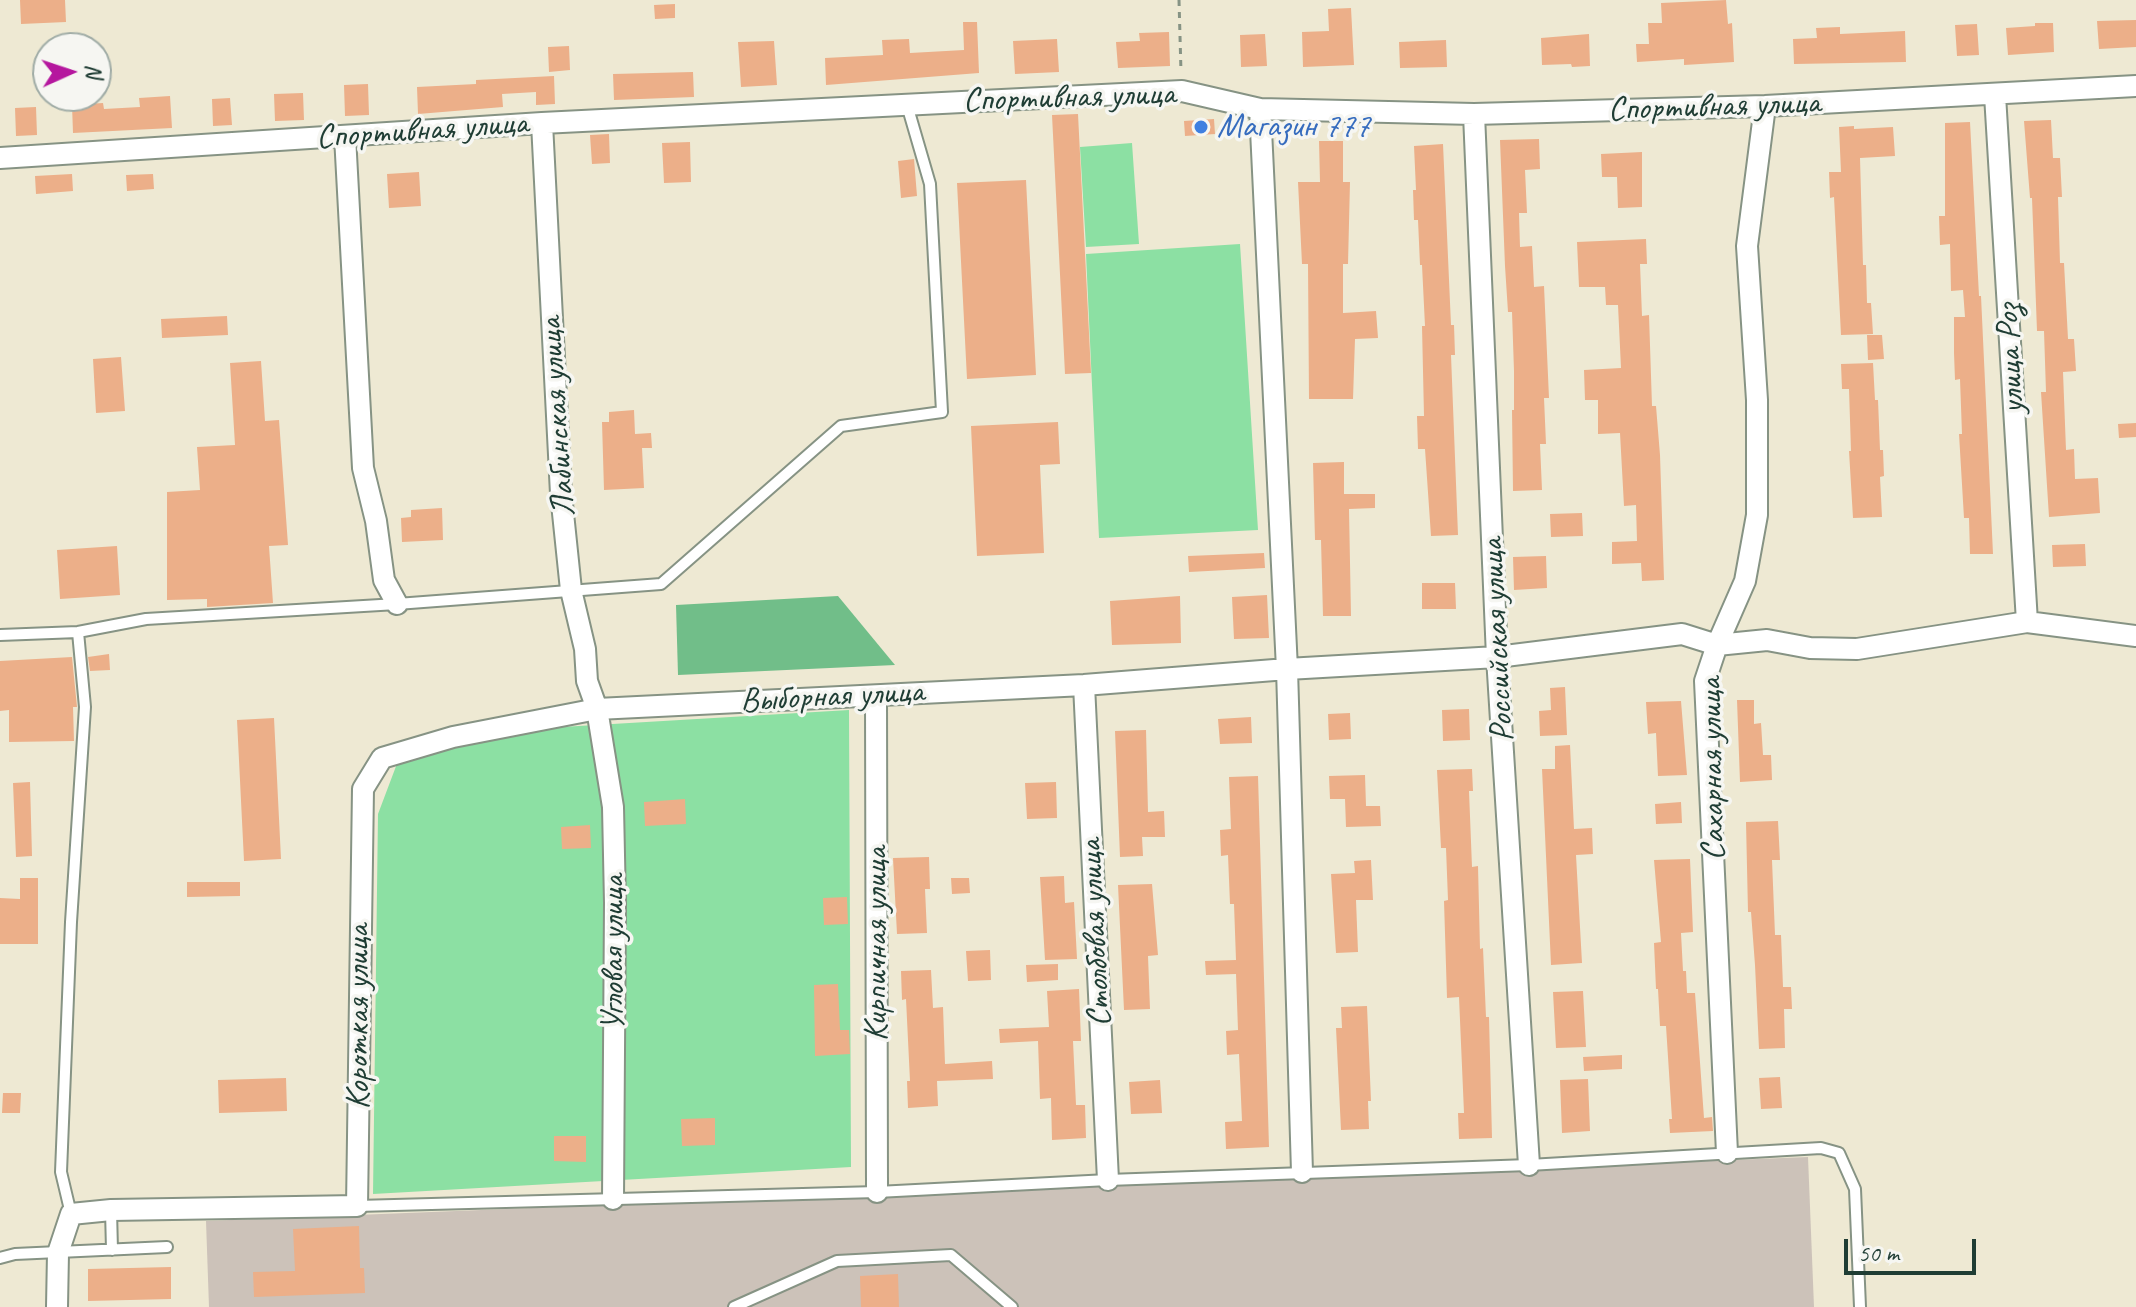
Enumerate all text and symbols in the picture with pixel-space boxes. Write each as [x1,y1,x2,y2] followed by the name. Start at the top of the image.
[32,32,112,112] north arrow
[80,63,108,78] text: N
[962,74,1176,122] street label: Спортивная улица
[1607,83,1821,131] street label: Спортивная улица
[315,103,529,159] street label: Спортивная улица
[1217,107,1370,147] place label: Магазин 777
[1192,118,1210,136] marker: Магазин 777
[1988,303,2034,415] street label: улица Роз
[531,316,585,518] street label: Лабинская улица
[1472,537,1524,743] street label: Российская улица
[739,672,925,722] street label: Выборная улица
[1691,677,1735,861] street label: Сахарная улица
[1071,838,1121,1028] street label: Столбовая улица
[857,847,897,1041] street label: Кирпичная улица
[594,875,634,1031] street label: Угловая улица
[339,924,379,1110] street label: Короткая улица
[1848,1223,1980,1273] scale bar
[1858,1238,1899,1268] text: 50 m

